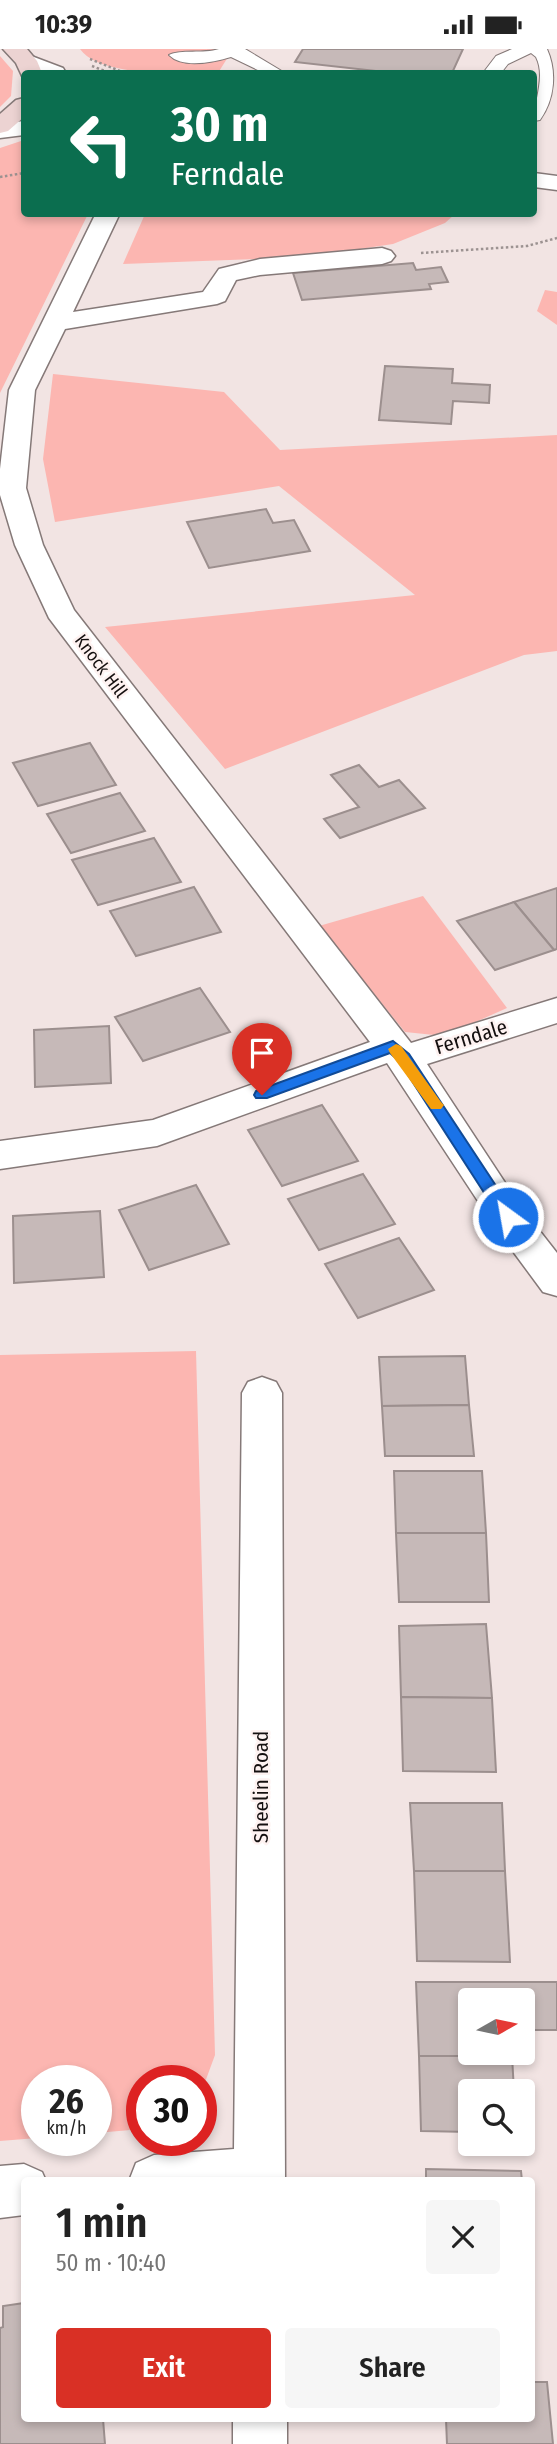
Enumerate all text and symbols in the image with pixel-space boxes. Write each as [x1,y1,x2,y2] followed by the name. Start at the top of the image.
[35,9,92,40] text: 10:39
[171,95,269,154] text: 30 m
[56,98,147,189] icon: left
[171,155,284,193] text: Ferndale
[70,630,132,702] street label: Knock Hill
[432,1014,510,1060] street label: Ferndale
[232,1023,292,1095] pin
[243,1034,281,1072] icon: arrive
[471,1180,545,1254] position arrow
[248,1731,274,1843] street label: Sheelin Road
[458,1988,536,2065] north arrow
[458,1988,535,2156] map controls
[126,2065,217,2156] speed limit sign: 30
[458,2079,535,2156] button: search
[49,2080,84,2122] text: 26
[46,2117,87,2139] text: km/h
[56,2198,147,2248] text: 1 min
[426,2200,500,2274] button: close
[56,2249,166,2277] text: 50 m · 10:40
[56,2328,271,2408] button: Exit
[285,2328,500,2408] button: Share

